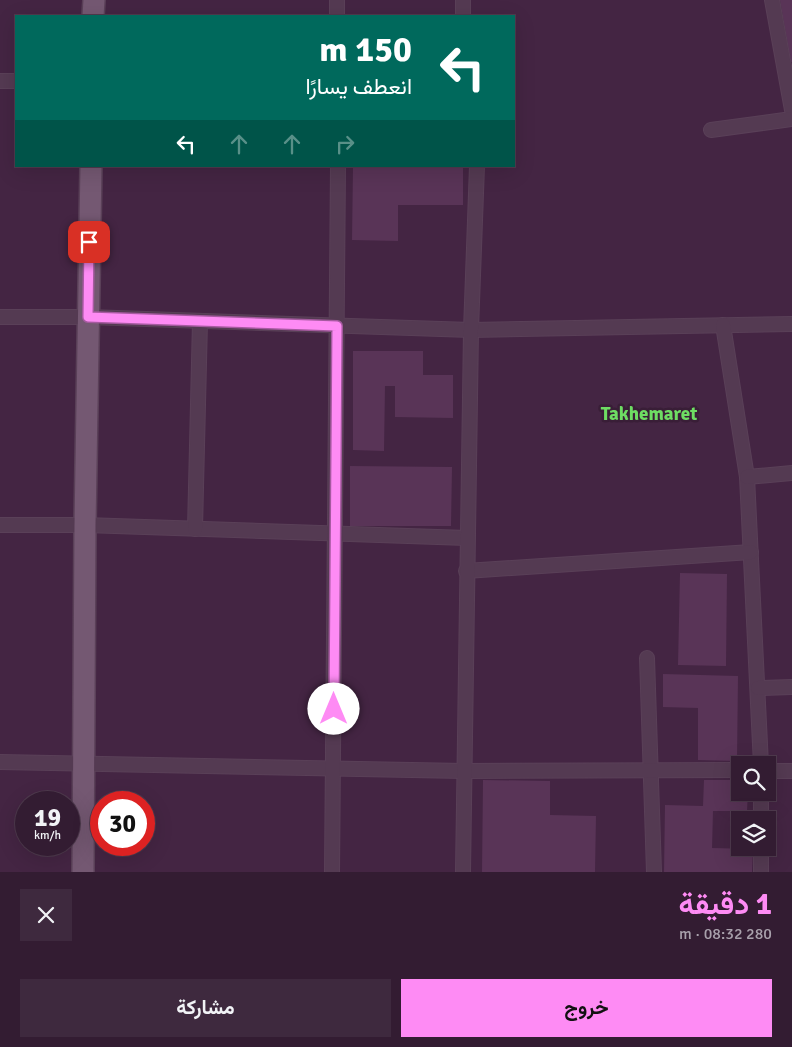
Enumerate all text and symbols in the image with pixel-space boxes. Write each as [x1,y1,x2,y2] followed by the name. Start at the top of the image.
[319,28,412,71] text: 150 m
[430,35,495,100] icon: left
[306,73,412,100] text: انعطف يسارًا
[172,130,200,158] icon: left
[225,130,253,158] icon: ahead
[278,130,306,158] icon: ahead
[331,130,359,158] icon: right
[68,221,110,263] pin
[75,228,103,256] icon: arrive
[601,402,697,426] district label: Takhemaret
[307,682,359,734] position arrow
[731,756,776,856] map controls
[731,756,776,801] button: search
[90,791,155,856] speed limit sign: 30
[34,802,61,833] text: 19
[731,811,776,856] button: layers
[34,828,61,843] text: km/h
[678,886,772,923] text: 1 دقيقة
[20,889,72,941] button: close
[679,924,772,944] text: 280 m · 08:32
[20,979,391,1037] button: مشاركة
[401,979,772,1037] button: خروج

